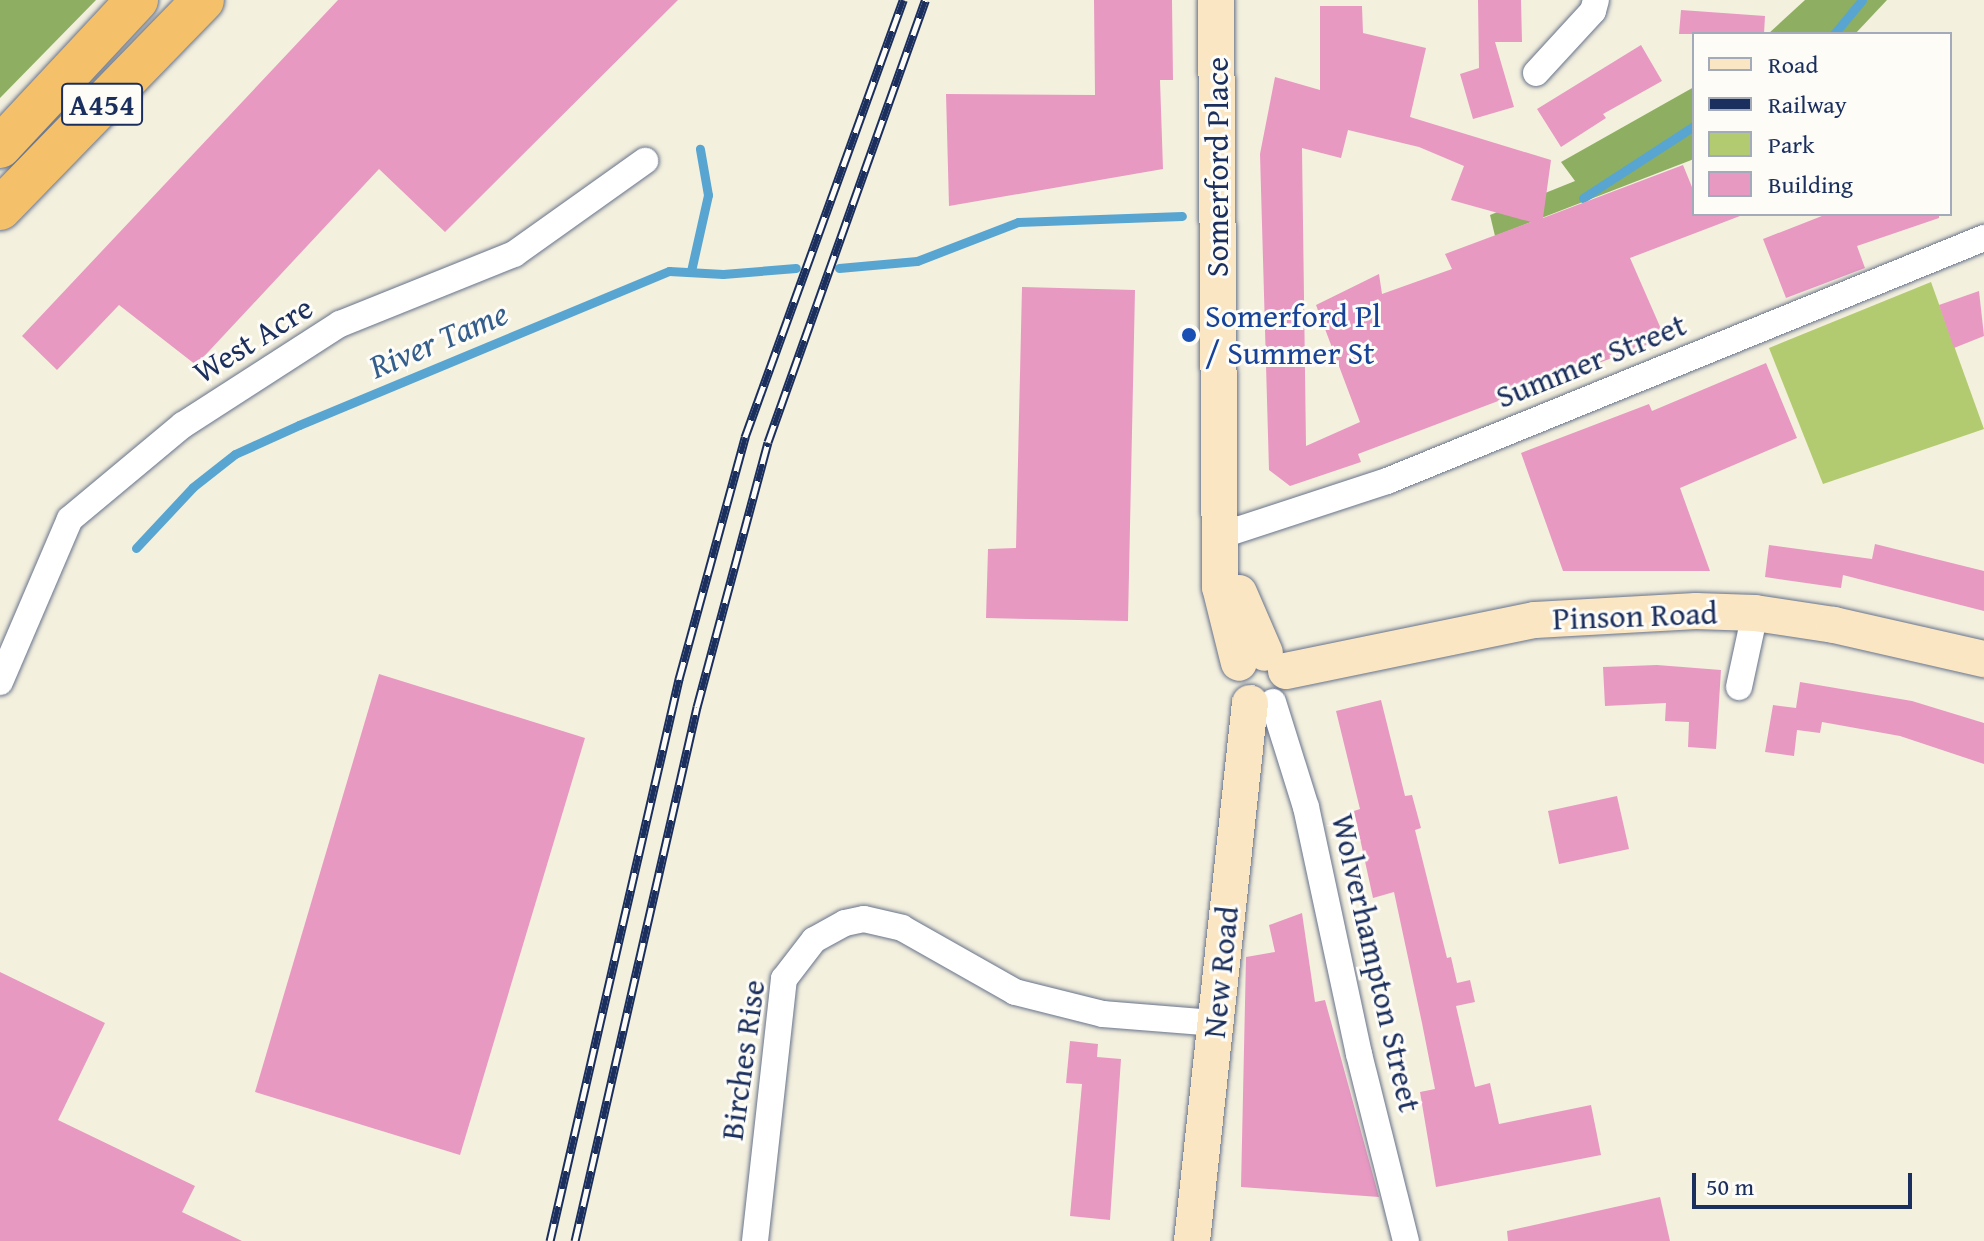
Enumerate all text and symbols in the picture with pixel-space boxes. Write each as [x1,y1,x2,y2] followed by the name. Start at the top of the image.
[1692,32,1952,216] legend
[1768,47,1818,82] text: Road
[1198,57,1236,277] street label: Somerford Place
[60,78,144,130] road number: A454
[1768,87,1847,122] text: Railway
[1768,127,1814,162] text: Park
[1768,167,1853,202] text: Building
[186,288,320,392] street label: West Acre
[363,292,513,386] water label: River Tame
[1205,298,1381,373] place label: Somerford Pl / Summer St
[1490,305,1692,417] street label: Summer Street
[1180,326,1198,344] marker: Somerford Pl / Summer St
[1552,594,1718,638] street label: Pinson Road
[1323,810,1429,1116] street label: Wolverhampton Street
[1195,904,1247,1040] street label: New Road
[713,977,773,1143] street label: Birches Rise
[1696,1157,1916,1207] scale bar
[1706,1169,1754,1204] text: 50 m

